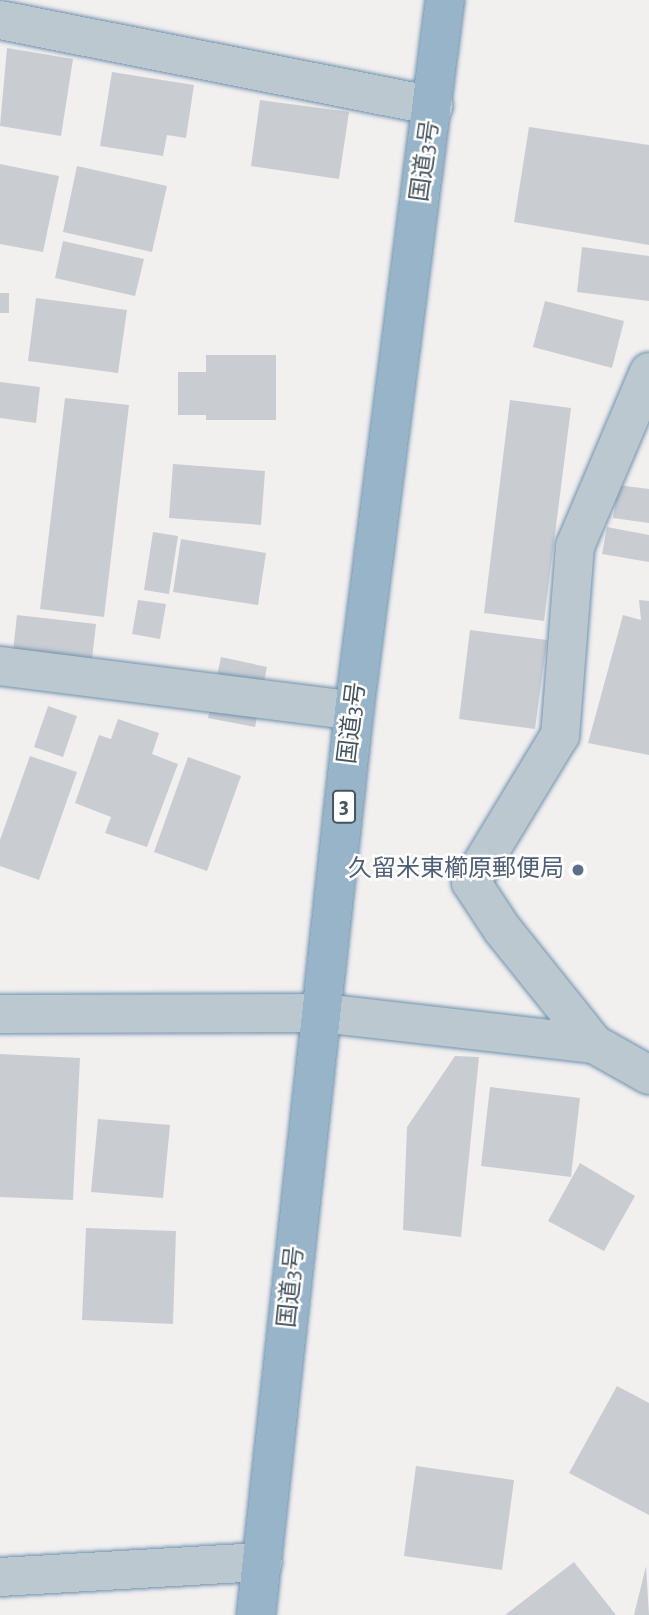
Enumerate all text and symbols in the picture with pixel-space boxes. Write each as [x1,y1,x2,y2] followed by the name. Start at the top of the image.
[406,118,446,204] street label: 国道3号
[334,681,372,765] street label: 国道3号
[332,788,356,827] road number: 3
[348,856,564,884] place label: 久留米東櫛原郵便局
[570,862,586,878] marker: 久留米東櫛原郵便局
[273,1245,311,1329] street label: 国道3号

